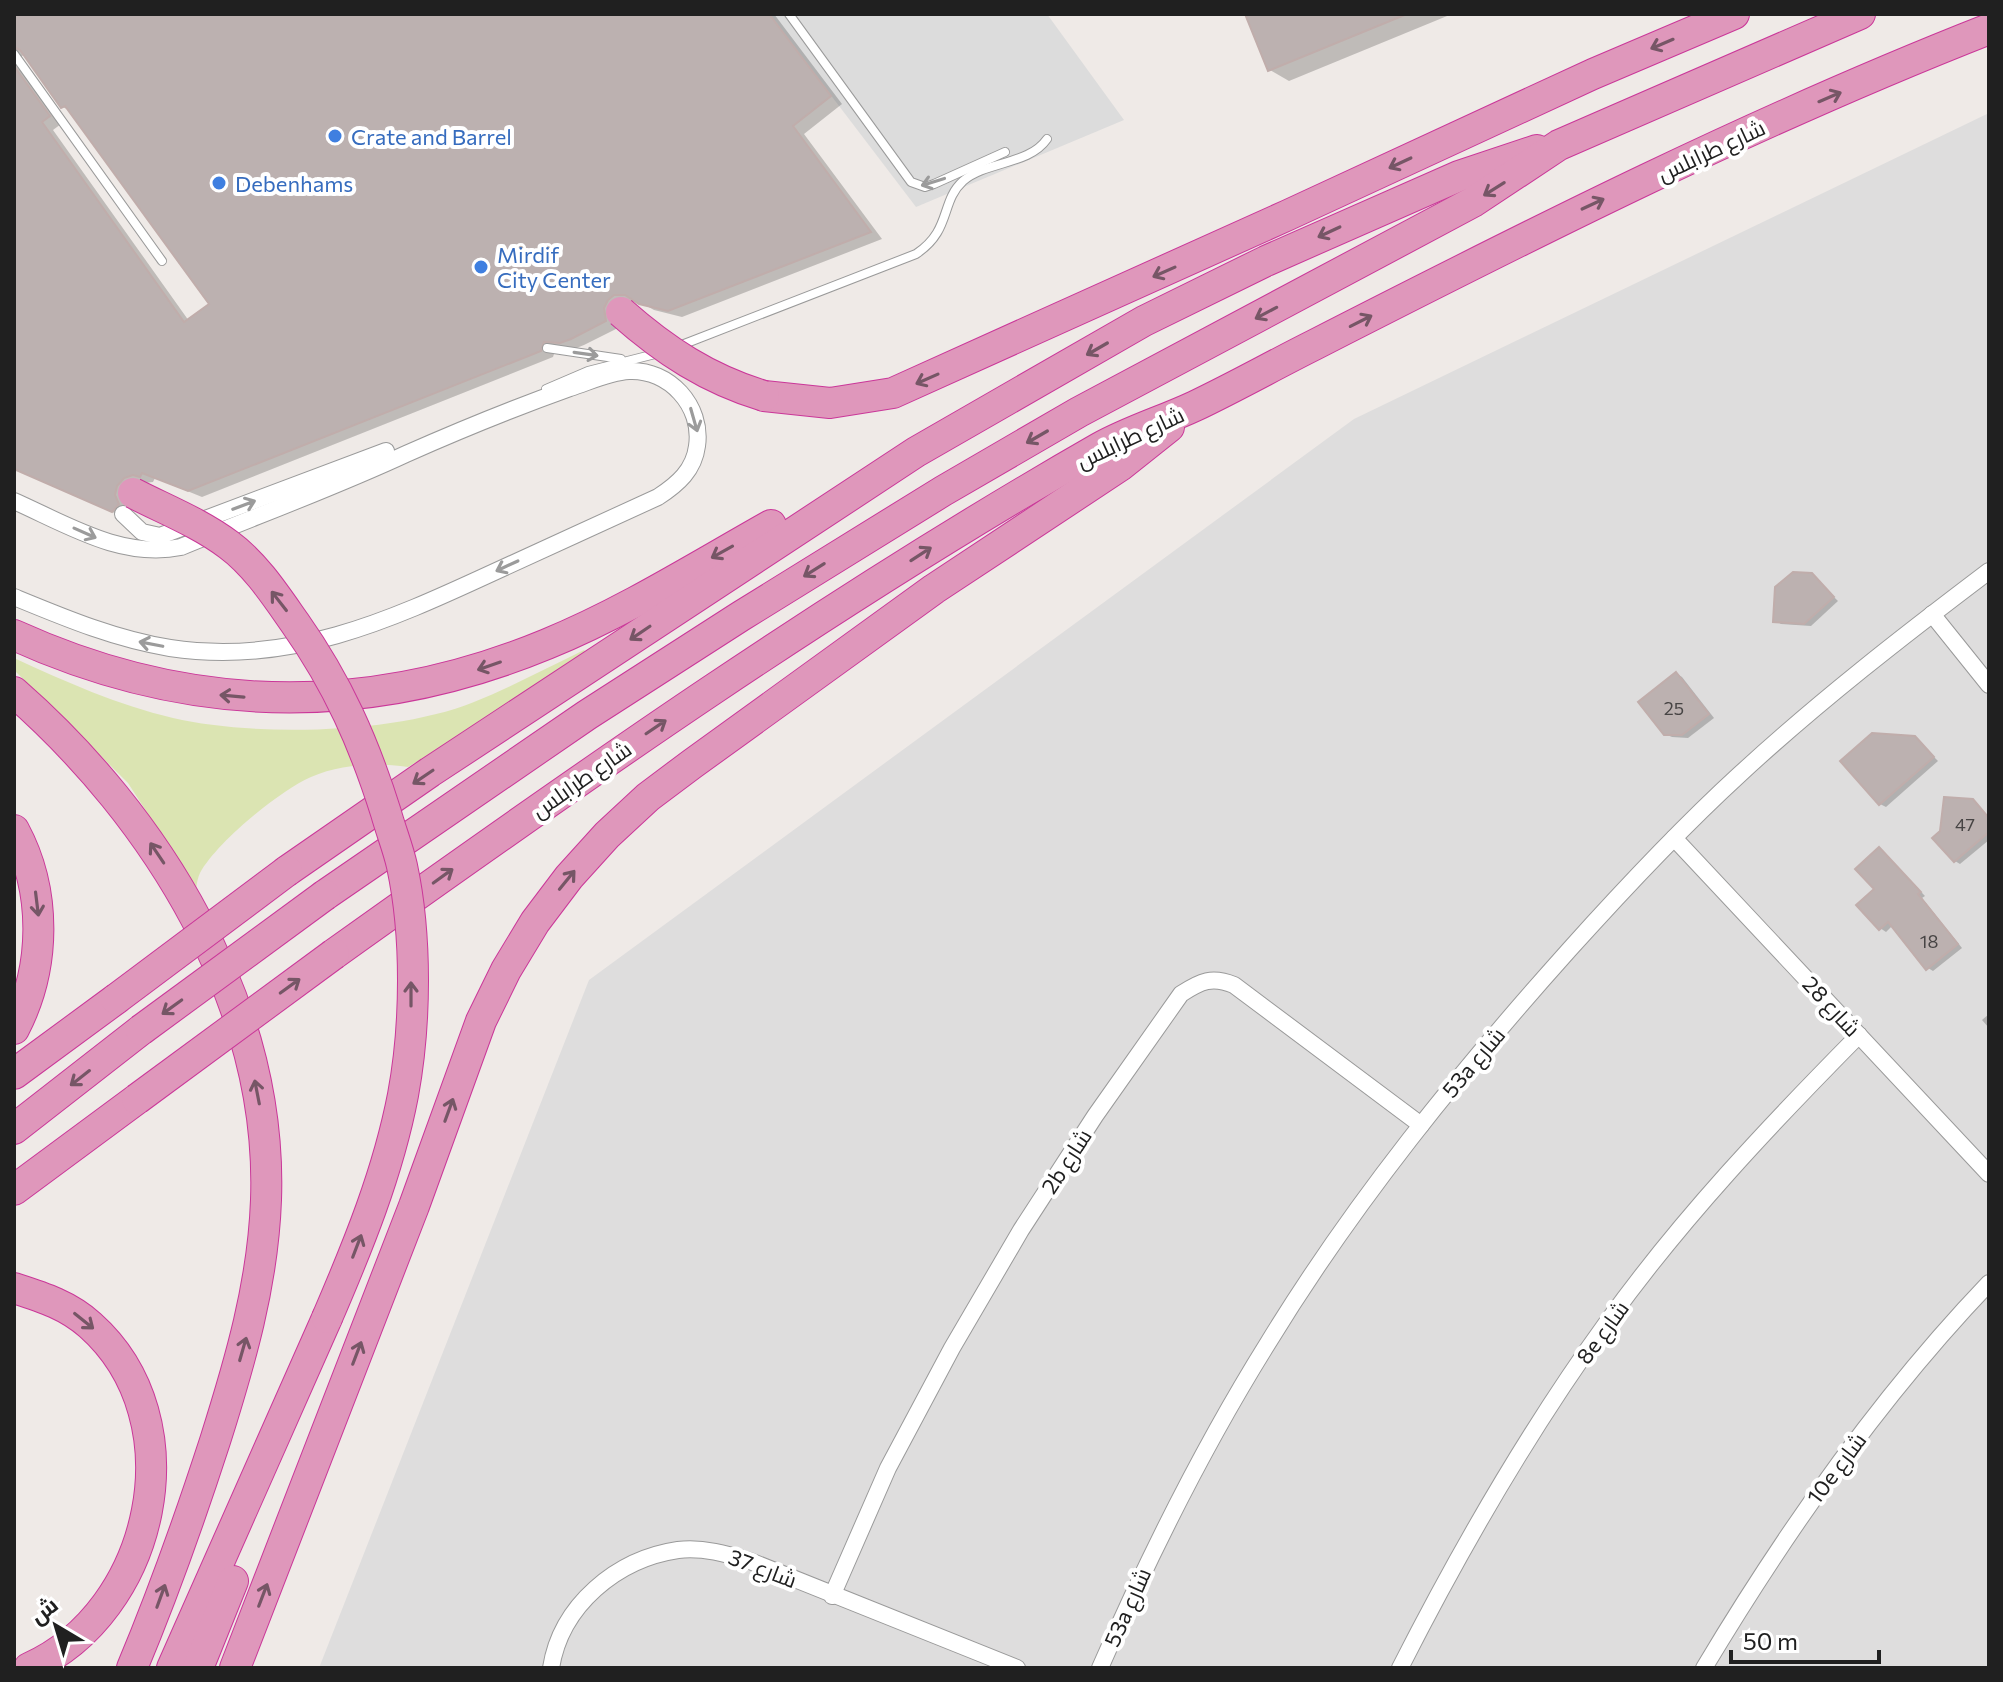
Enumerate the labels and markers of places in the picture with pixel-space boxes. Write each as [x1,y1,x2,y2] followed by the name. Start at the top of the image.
[351,123,512,150] place label: Crate and Barrel
[326,127,344,145] marker: Crate and Barrel
[235,170,353,197] place label: Debenhams
[210,174,228,192] marker: Debenhams
[497,241,611,293] place label: Mirdif City Center
[472,258,490,276] marker: Mirdif City Center

